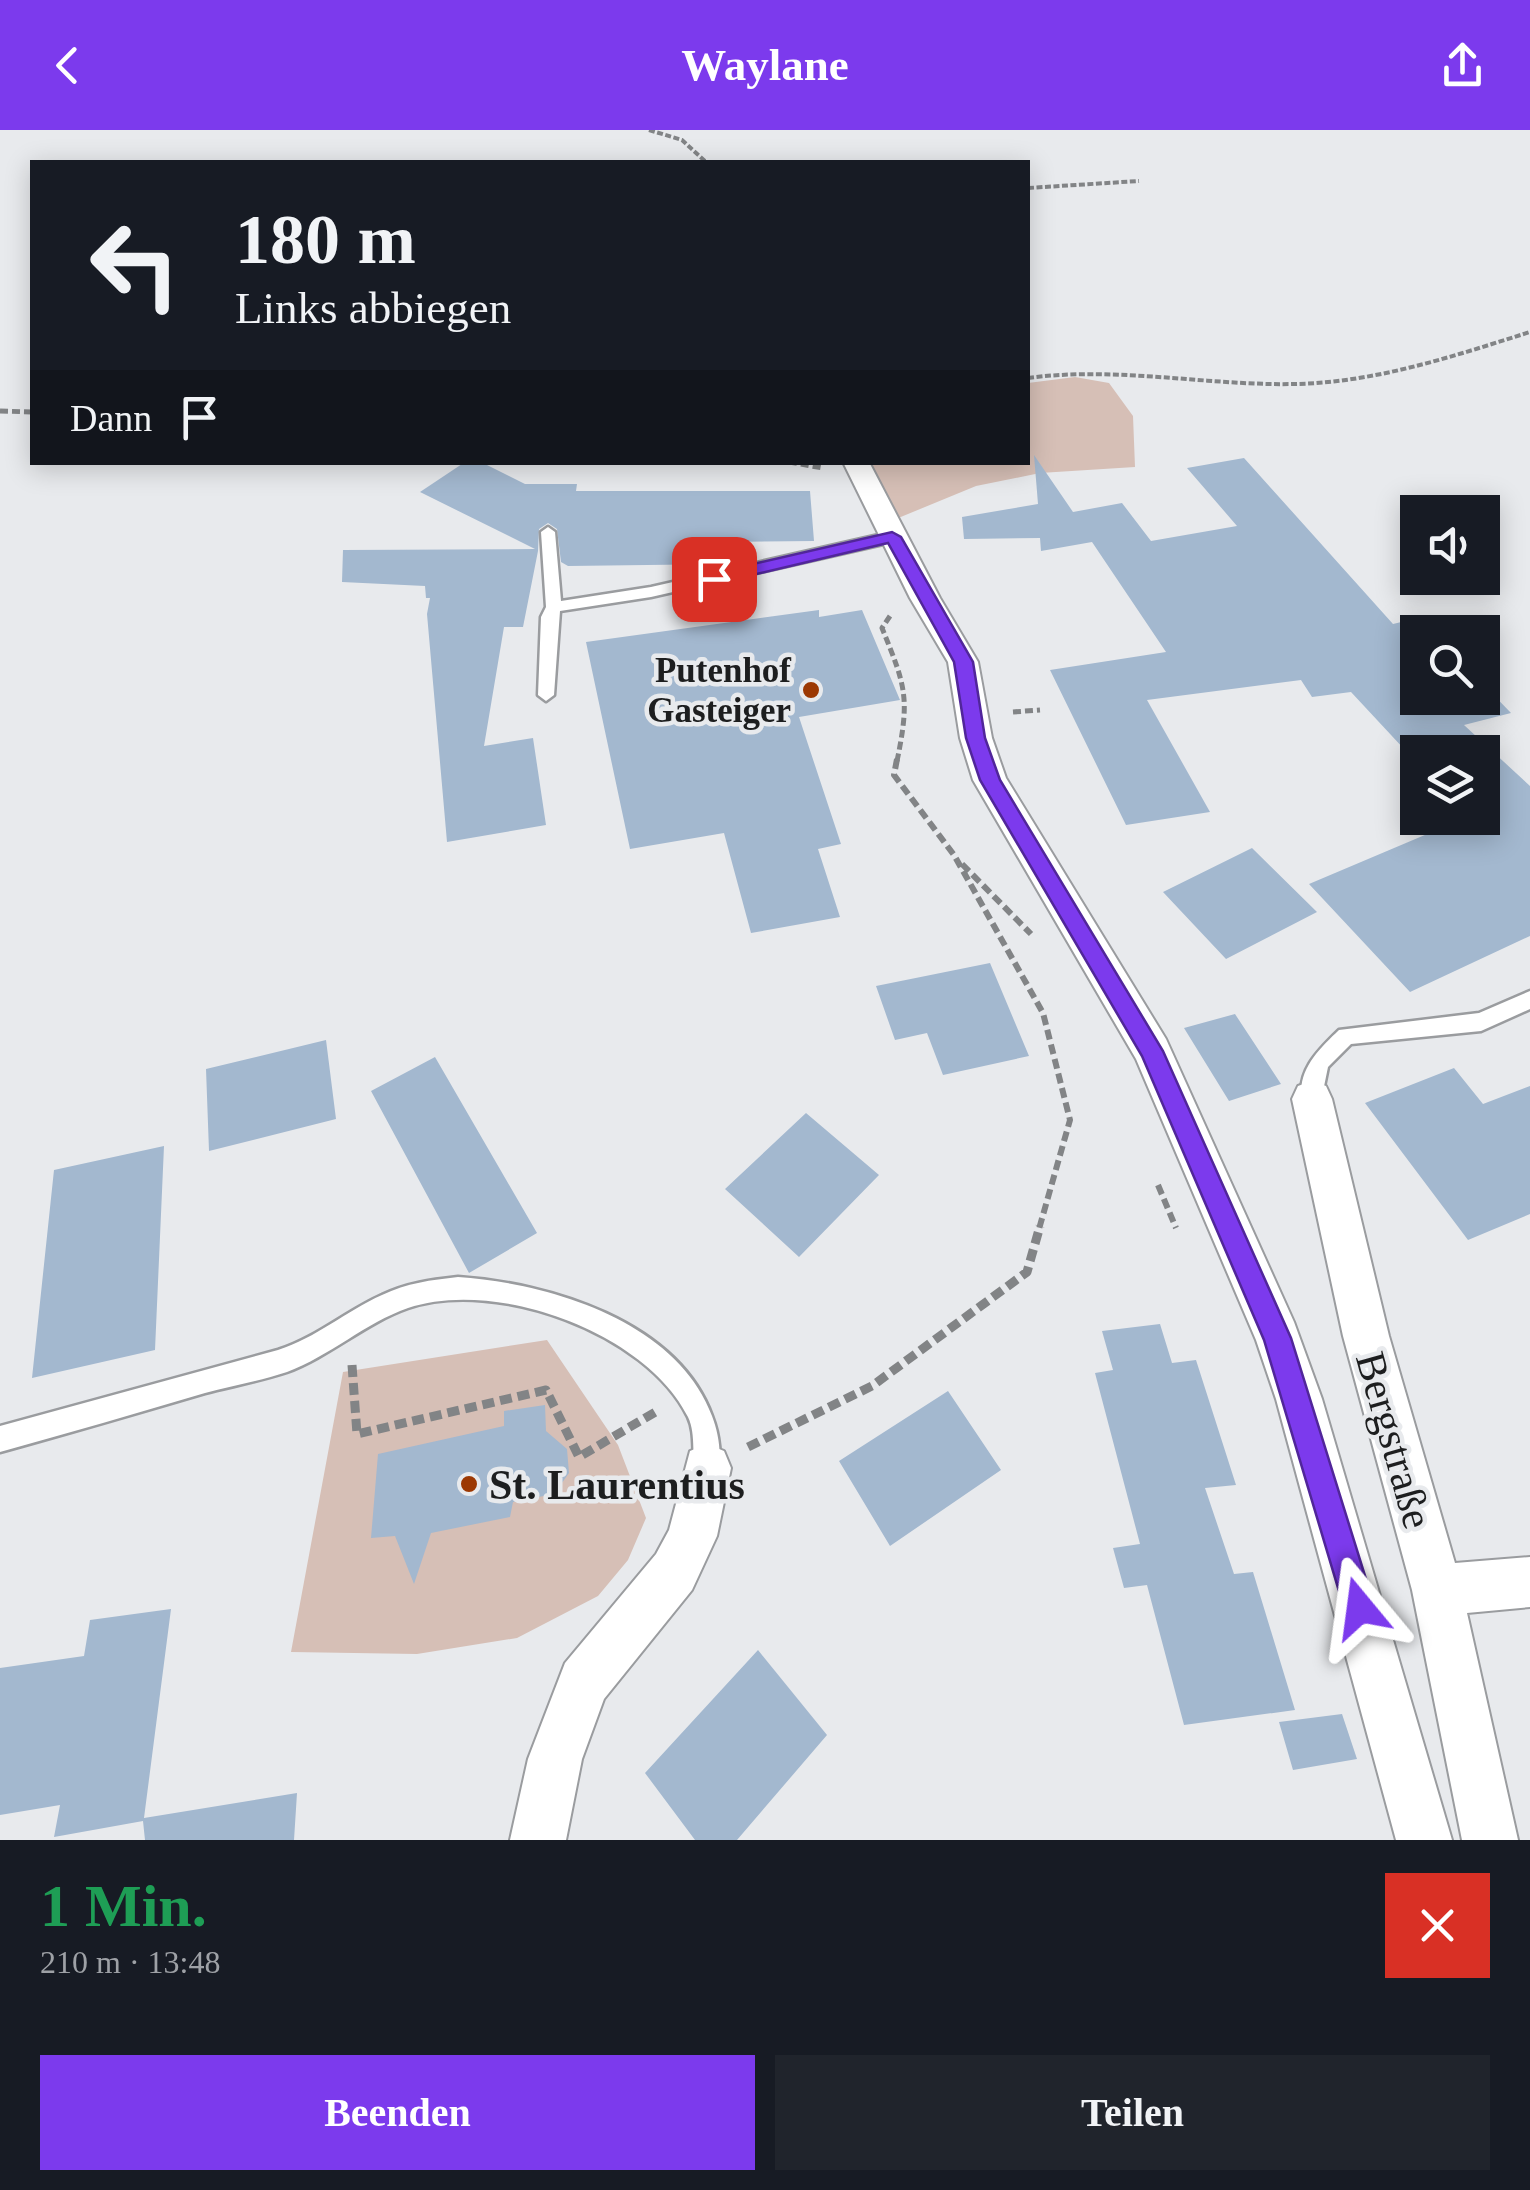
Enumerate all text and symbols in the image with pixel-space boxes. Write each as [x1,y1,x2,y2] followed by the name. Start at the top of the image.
[40,38,95,93] icon: back
[1435,38,1490,93] icon: share
[681,40,849,90] text: Waylane
[70,200,200,330] icon: left
[235,201,416,278] text: 180 m
[235,283,511,333] text: Links abbiegen
[172,390,227,445] icon: arrive
[70,397,152,439] text: Dann
[1400,495,1500,835] map controls
[1400,495,1500,595] button: sound
[672,537,757,622] pin
[687,552,742,607] icon: arrive
[1400,615,1500,715] button: search
[647,651,791,730] place label: Putenhof Gasteiger
[800,679,822,701] marker: Putenhof Gasteiger
[1400,735,1500,835] button: layers
[1347,1347,1441,1534] street label: Bergstraße
[489,1462,745,1508] place label: St. Laurentius
[458,1473,480,1495] marker: St. Laurentius
[1308,1556,1412,1660] position arrow
[40,1873,207,1939] text: 1 Min.
[1385,1873,1490,1978] button: close
[40,1944,220,1980] text: 210 m · 13:48
[40,2055,755,2170] button: Beenden
[775,2055,1490,2170] button: Teilen

